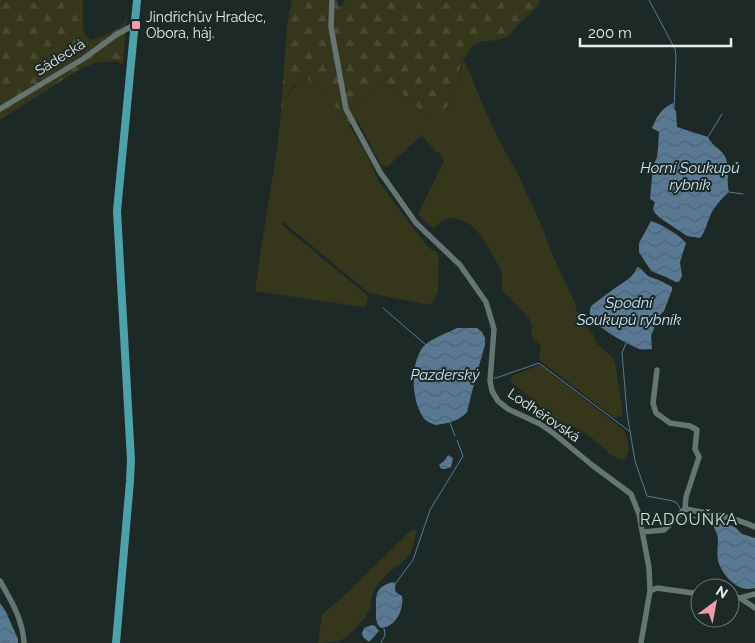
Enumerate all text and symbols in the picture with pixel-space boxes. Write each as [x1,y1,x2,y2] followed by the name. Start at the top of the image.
[146,9,266,41] place label: Jindřichův Hradec, Obora, háj.
[580,15,731,47] scale bar
[130,19,142,31] marker: Jindřichův Hradec, Obora, háj.
[588,24,632,42] text: 200 m
[32,35,88,79] street label: Sádecká
[640,159,740,194] water label: Horní Soukupů rybník
[576,294,681,329] water label: Spodní Soukupů rybník
[410,366,480,384] water label: Pazderský
[505,385,583,445] street label: Lodhéřovská
[640,509,738,529] district label: RADOUŇKA
[690,578,740,628] north arrow
[713,582,731,602] text: N

